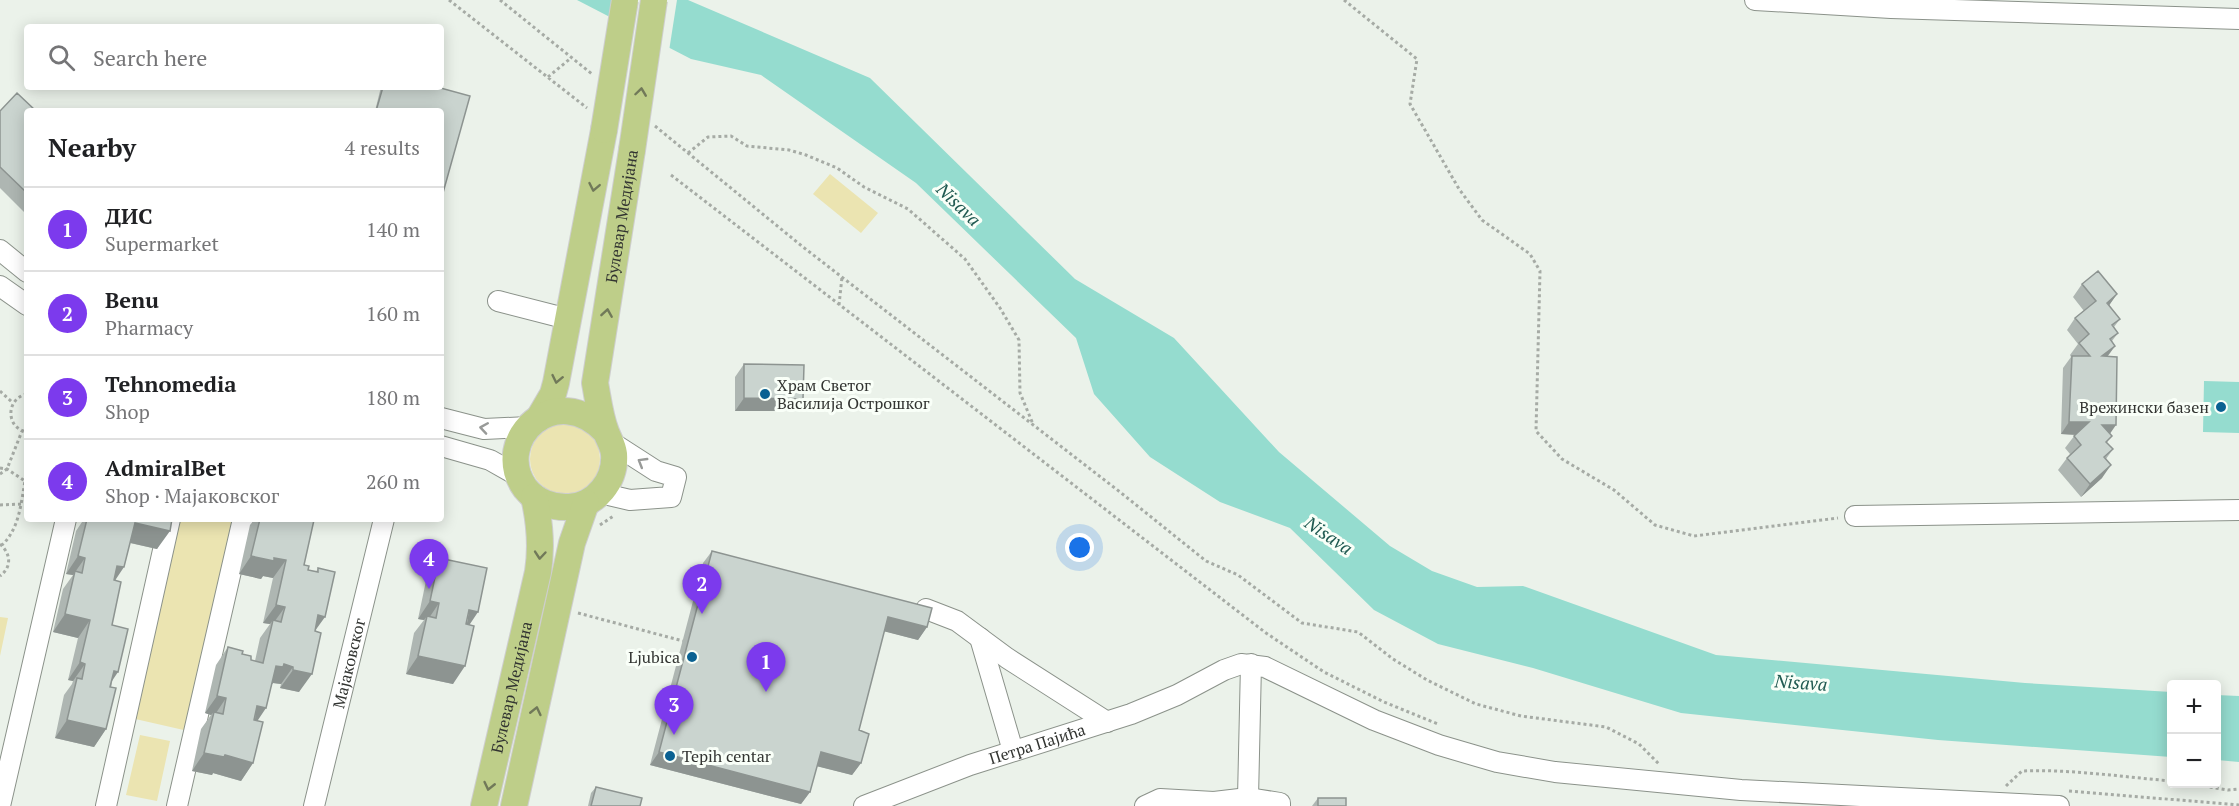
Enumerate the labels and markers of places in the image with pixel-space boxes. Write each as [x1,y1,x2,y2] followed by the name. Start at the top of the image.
[777,374,930,414] place label: Храм Светог Василија Острошког
[758,387,772,401] marker: Храм Светог Василија Острошког
[2079,396,2209,418] place label: Врежински базен
[2214,400,2228,414] marker: Врежински базен
[410,540,448,589] pin: 4
[682,564,722,614] pin: 2
[746,642,786,692] pin: 1
[628,646,680,668] place label: Ljubica
[685,650,699,664] marker: Ljubica
[654,686,694,735] pin: 3
[682,745,772,767] place label: Tepih centar
[663,749,677,763] marker: Tepih centar

